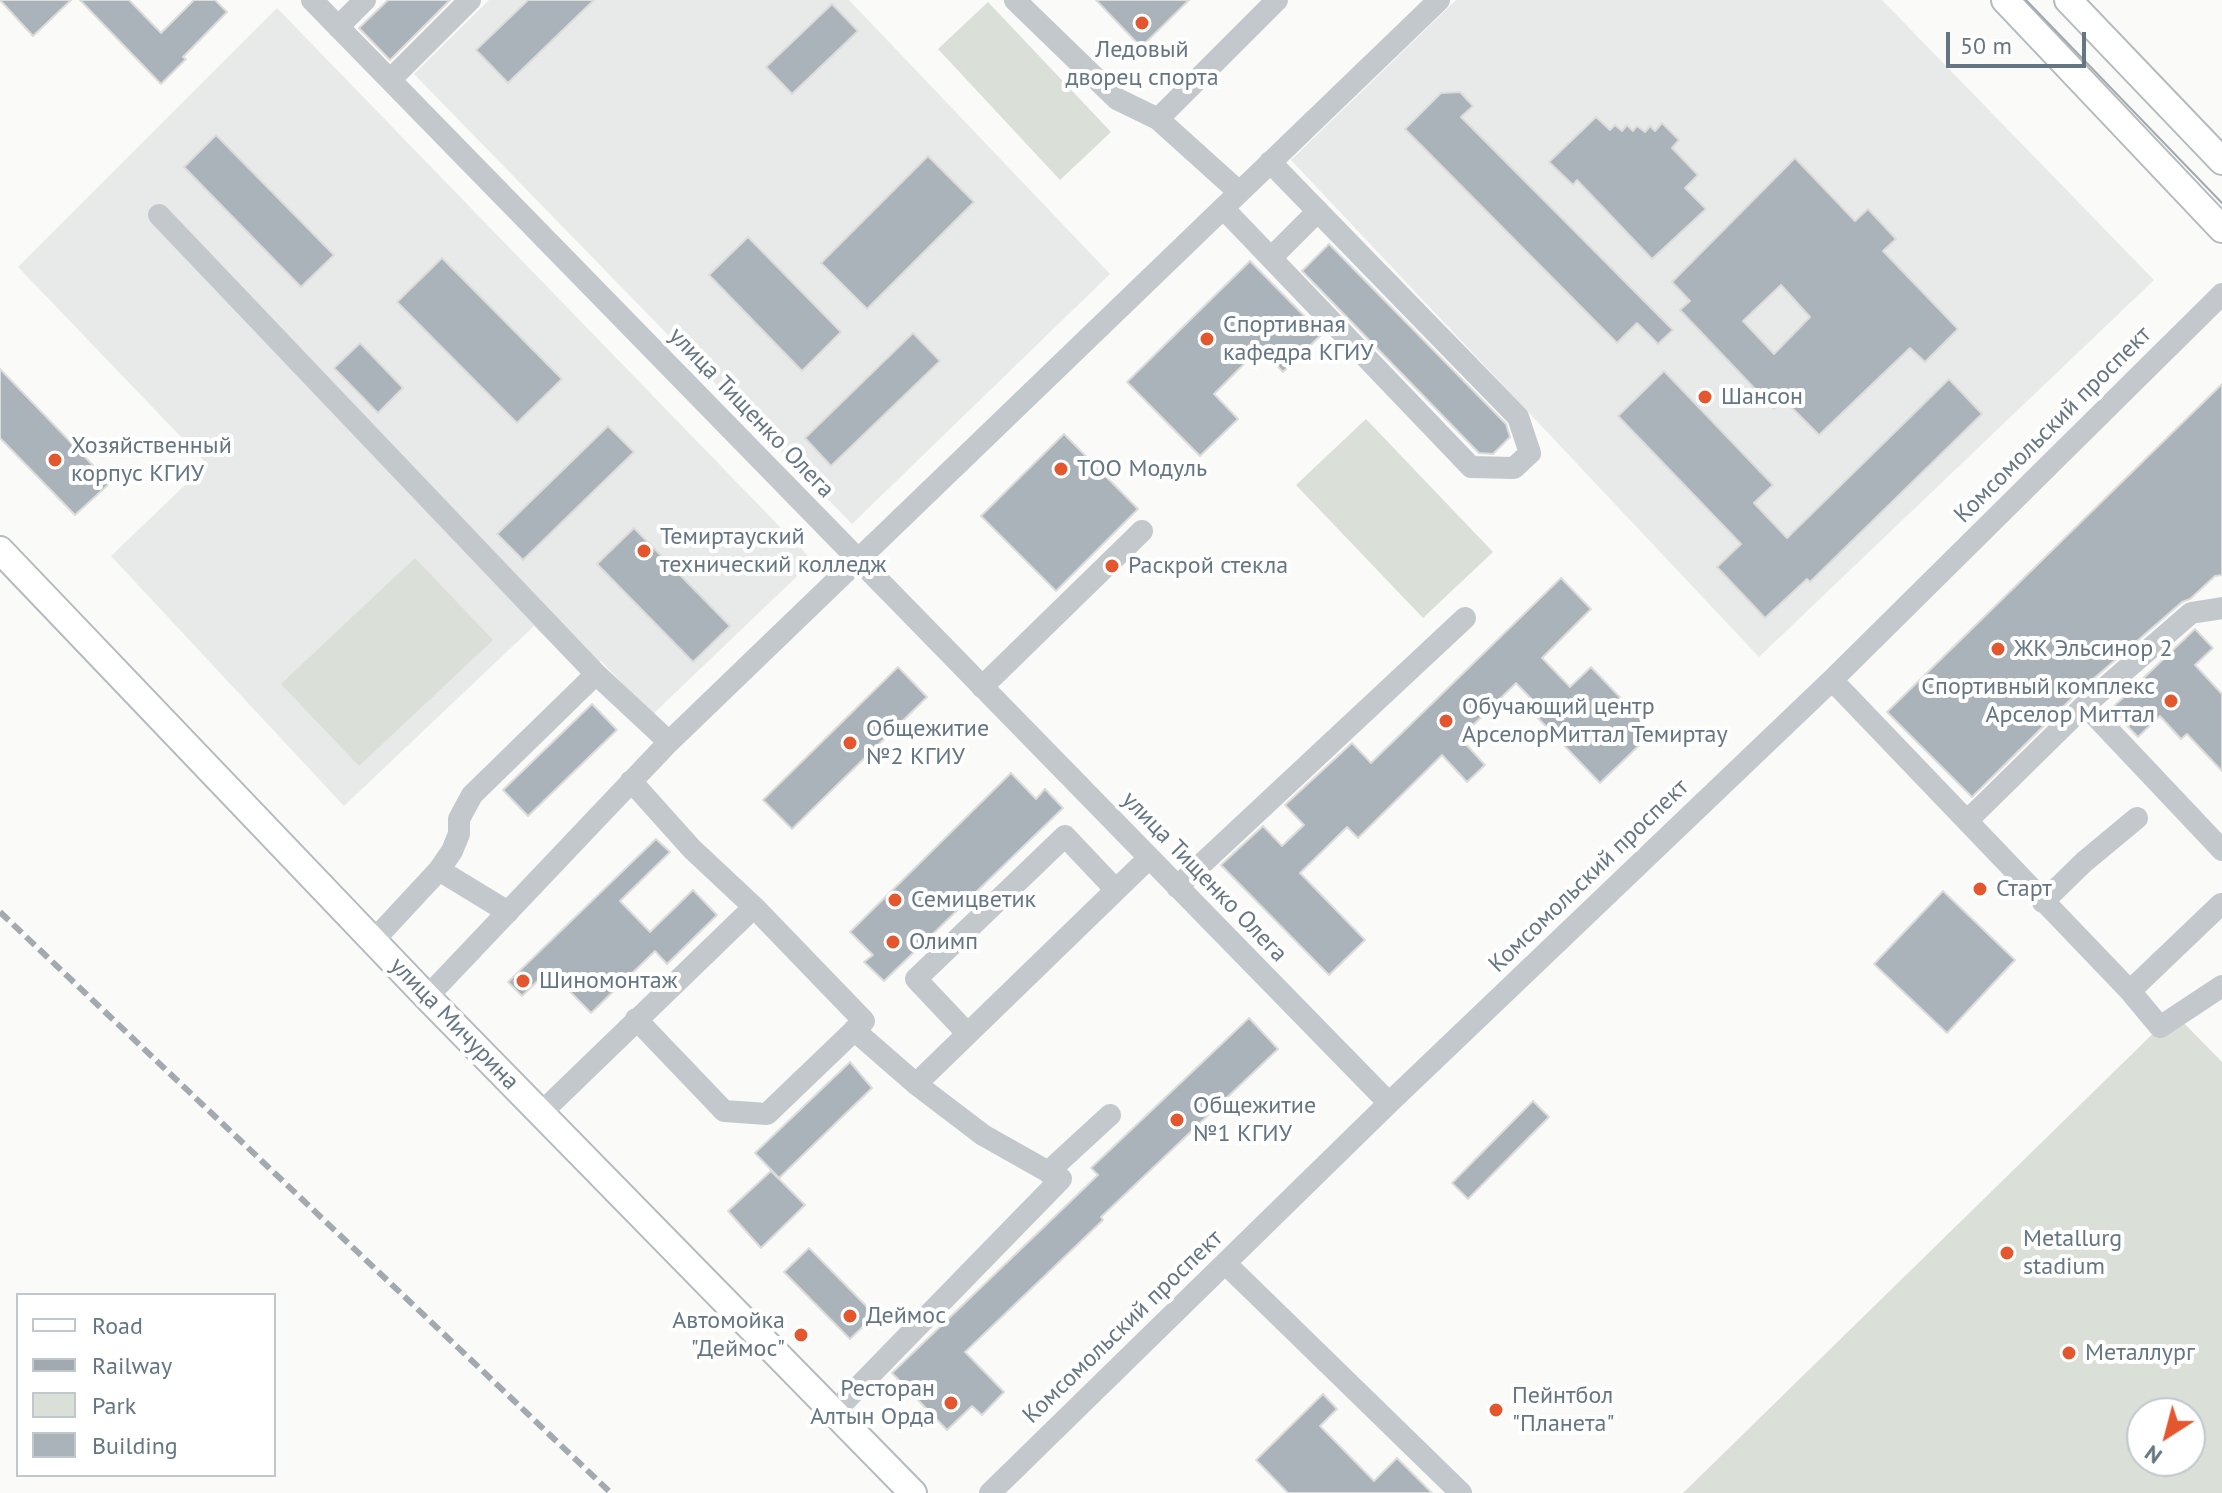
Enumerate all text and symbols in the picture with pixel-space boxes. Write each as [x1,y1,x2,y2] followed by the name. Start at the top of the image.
[1133,14,1151,32] marker: Ледовый дворец спорта
[1950,16,2090,66] scale bar
[1960,30,2012,61] text: 50 m
[1065,36,1219,92] place label: Ледовый дворец спорта
[1223,311,1374,367] place label: Спортивная кафедра КГИУ
[1949,321,2157,529] street label: Комсомольский проспект
[662,322,840,504] street label: улица Тищенко Олега
[1198,330,1216,348] marker: Спортивная кафедра КГИУ
[1721,383,1803,411] place label: Шансон
[1696,388,1714,406] marker: Шансон
[71,432,232,488] place label: Хозяйственный корпус КГИУ
[46,451,64,469] marker: Хозяйственный корпус КГИУ
[1077,455,1207,483] place label: ТОО Модуль
[1052,460,1070,478] marker: ТОО Модуль
[660,523,886,579] place label: Темиртауский технический колледж
[635,542,653,560] marker: Темиртауский технический колледж
[1128,552,1288,580] place label: Раскрой стекла
[1103,557,1121,575] marker: Раскрой стекла
[2014,635,2173,663] place label: ЖК Эльсинор 2
[1989,640,2007,658] marker: ЖК Эльсинор 2
[1921,673,2155,729] place label: Спортивный комплекс Арселор Миттал
[2162,692,2180,710] marker: Спортивный комплекс Арселор Миттал
[1462,693,1728,749] place label: Обучающий центр АрселорМиттал Темиртау
[1437,712,1455,730] marker: Обучающий центр АрселорМиттал Темиртау
[866,715,989,771] place label: Общежитие №2 КГИУ
[841,734,859,752] marker: Общежитие №2 КГИУ
[1483,773,1695,979] street label: Комсомольский проспект
[1115,786,1293,968] street label: улица Тищенко Олега
[1996,875,2052,903] place label: Старт
[1971,880,1989,898] marker: Старт
[911,886,1036,914] place label: Семицветик
[886,891,904,909] marker: Семицветик
[909,928,978,956] place label: Олимп
[884,933,902,951] marker: Олимп
[383,952,525,1096] street label: улица Мичурина
[539,967,678,995] place label: Шиномонтаж
[514,972,532,990] marker: Шиномонтаж
[1193,1092,1316,1148] place label: Общежитие №1 КГИУ
[1168,1111,1186,1129] marker: Общежитие №1 КГИУ
[1017,1224,1229,1430] street label: Комсомольский проспект
[2023,1225,2122,1281] place label: Metallurg stadium
[1998,1244,2016,1262] marker: Metallurg stadium
[16,1293,276,1477] legend
[866,1302,946,1330] place label: Деймос
[672,1307,785,1363] place label: Автомойка "Деймос"
[841,1307,859,1325] marker: Деймос
[92,1310,143,1341] text: Road
[792,1326,810,1344] marker: Автомойка "Деймос"
[2085,1339,2195,1367] place label: Металлург
[2060,1344,2078,1362] marker: Металлург
[92,1350,172,1381] text: Railway
[810,1375,935,1431] place label: Ресторан Алтын Орда
[1512,1382,1614,1438] place label: Пейнтбол "Планета"
[92,1390,136,1421] text: Park
[942,1394,960,1412] marker: Ресторан Алтын Орда
[2126,1397,2206,1477] north arrow
[1487,1401,1505,1419] marker: Пейнтбол "Планета"
[92,1430,178,1461] text: Building
[2139,1439,2167,1470] text: N

